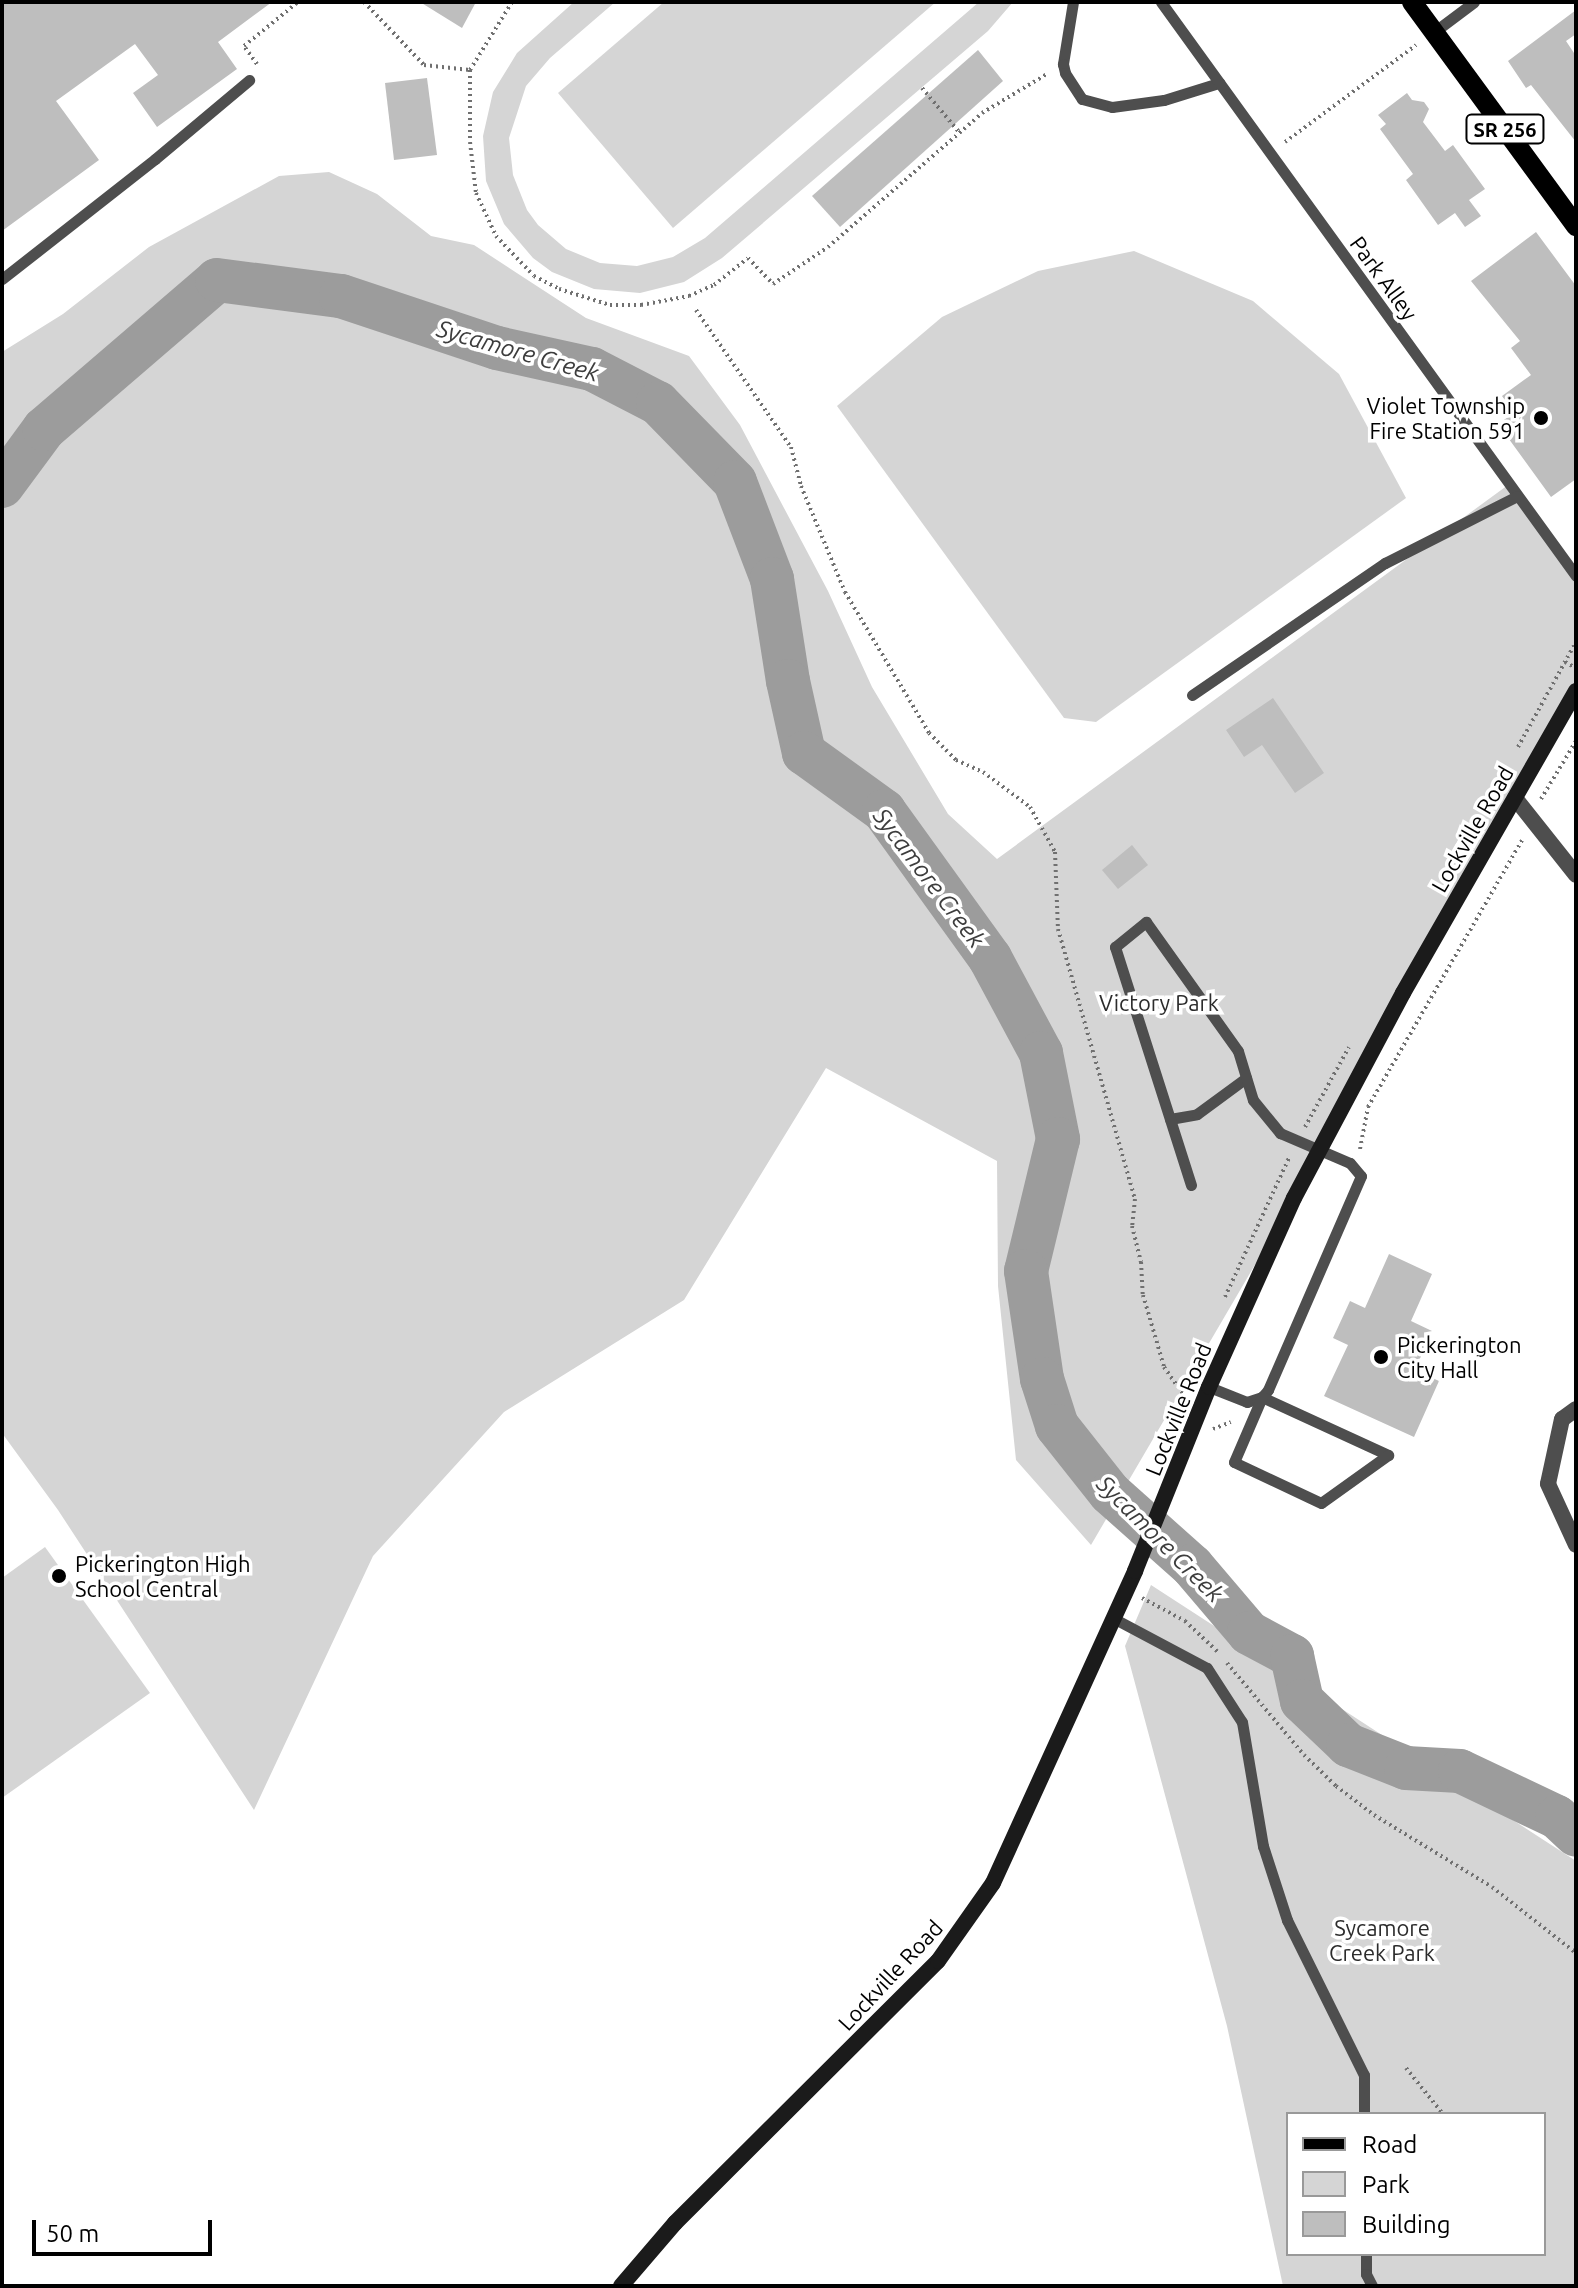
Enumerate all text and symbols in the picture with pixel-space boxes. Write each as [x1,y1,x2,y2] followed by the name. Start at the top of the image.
[1465,113,1545,145] road number: SR 256
[1345,231,1423,325] street label: Park Alley
[434,314,602,388] water label: Sycamore Creek
[1367,392,1525,444] place label: Violet Township Fire Station 591
[1532,409,1550,427] marker: Violet Township Fire Station 591
[1425,761,1519,897] street label: Lockville Road
[867,802,991,954] water label: Sycamore Creek
[1099,990,1219,1016] park label: Victory Park
[1397,1331,1522,1382] place label: Pickerington City Hall
[1139,1339,1217,1479] street label: Lockville Road
[1372,1348,1390,1366] marker: Pickerington City Hall
[1091,1470,1229,1608] water label: Sycamore Creek
[75,1550,250,1602] place label: Pickerington High School Central
[50,1567,68,1585] marker: Pickerington High School Central
[832,1914,948,2036] street label: Lockville Road
[1329,1914,1435,1966] park label: Sycamore Creek Park
[1286,2112,1546,2256] legend
[1362,2131,1417,2158] text: Road
[1362,2171,1410,2198] text: Park
[36,2204,216,2254] scale bar
[1362,2211,1450,2238] text: Building
[46,2220,99,2247] text: 50 m

